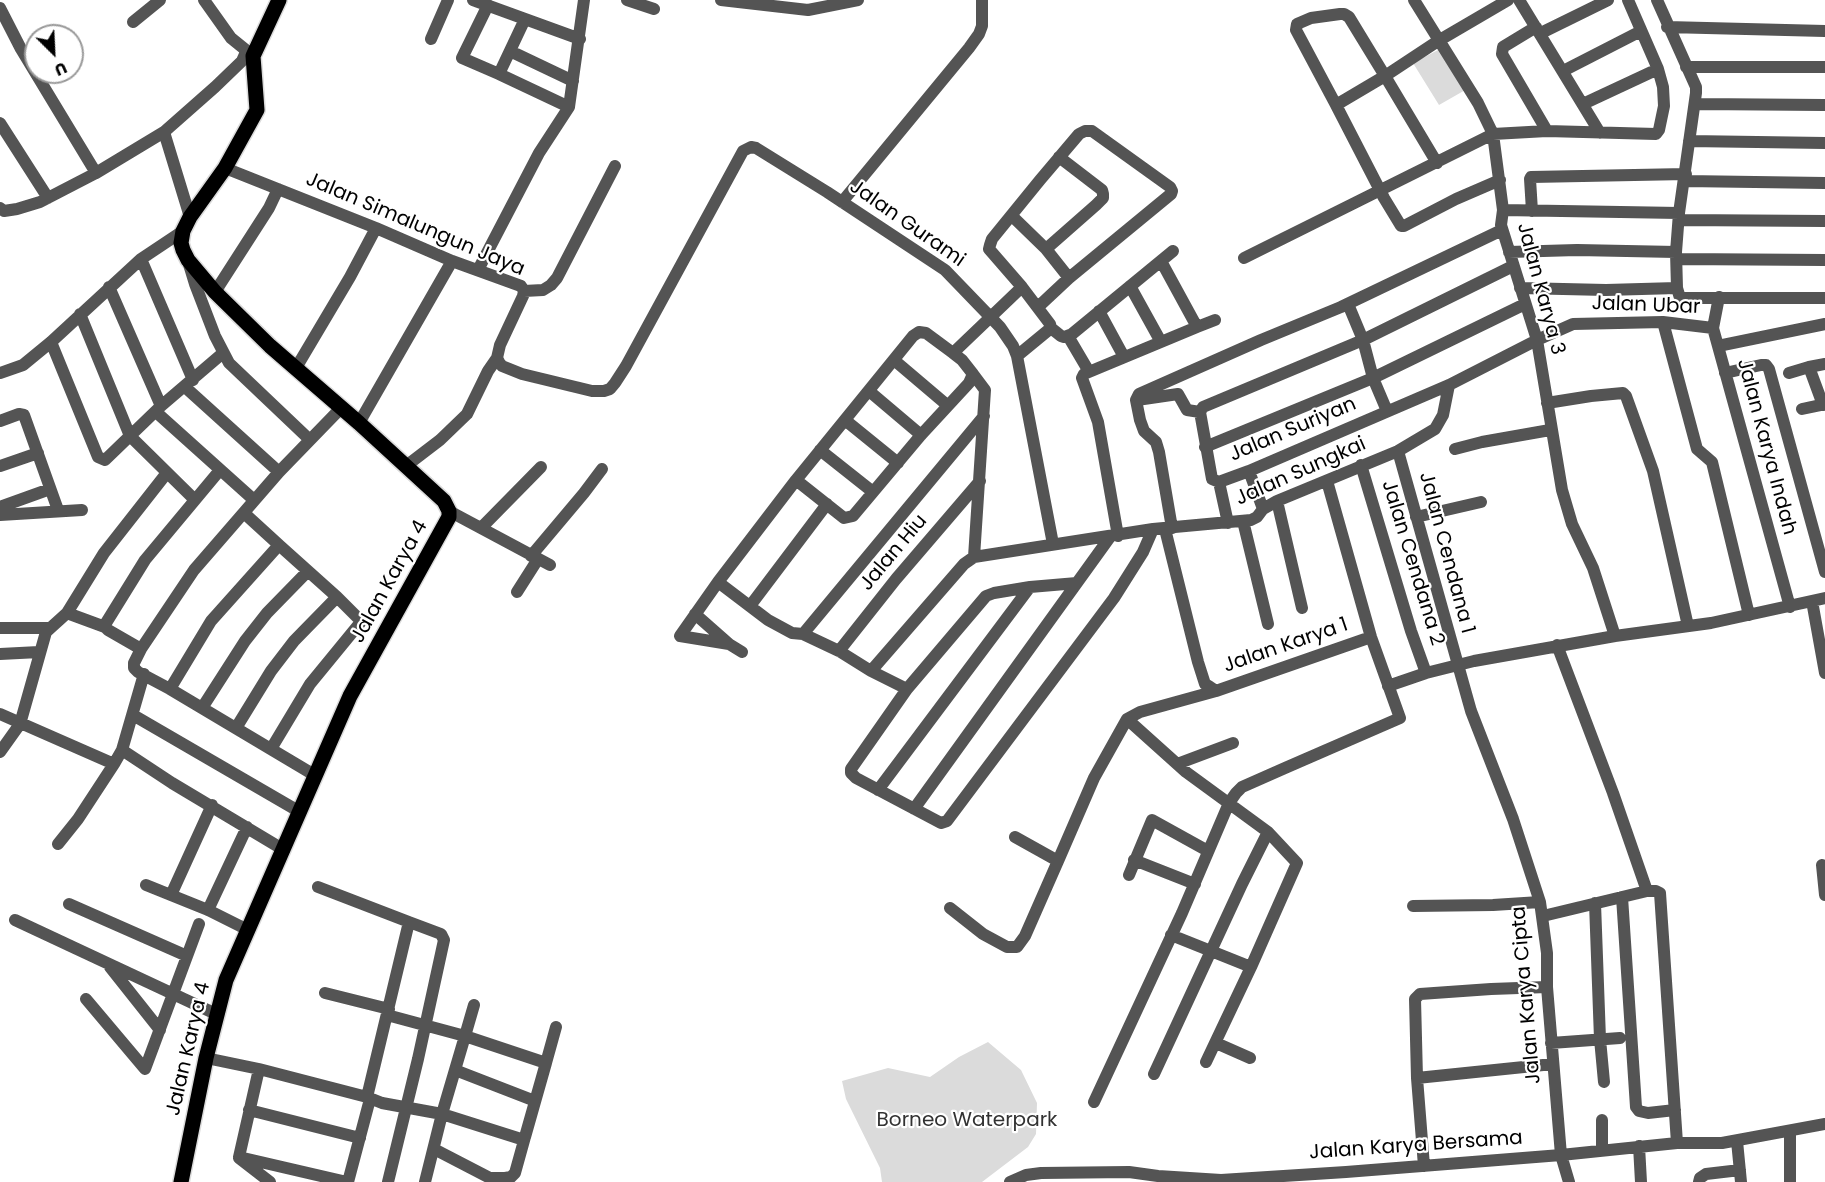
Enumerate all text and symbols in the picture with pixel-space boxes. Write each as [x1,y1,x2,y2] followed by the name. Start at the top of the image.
[24,24,84,84] north arrow
[51,56,71,82] text: U
[302,168,528,282] street label: Jalan Simalungun Jaya
[845,175,969,273] street label: Jalan Gurami
[1511,220,1569,358] street label: Jalan Karya 3
[1591,292,1701,320] street label: Jalan Ubar
[1731,356,1801,538] street label: Jalan Karya Indah
[1226,393,1360,467] street label: Jalan Suriyan
[1232,433,1370,511] street label: Jalan Sungkai
[1413,470,1479,636] street label: Jalan Cendana 1
[1375,477,1449,649] street label: Jalan Cendana 2
[855,510,933,596] street label: Jalan Hiu
[346,517,434,647] street label: Jalan Karya 4
[1221,613,1351,679] street label: Jalan Karya 1
[1507,905,1547,1085] street label: Jalan Karya Cipta
[162,980,216,1118] street label: Jalan Karya 4
[877,1109,1057,1133] park label: Borneo Waterpark
[1308,1127,1524,1165] street label: Jalan Karya Bersama

